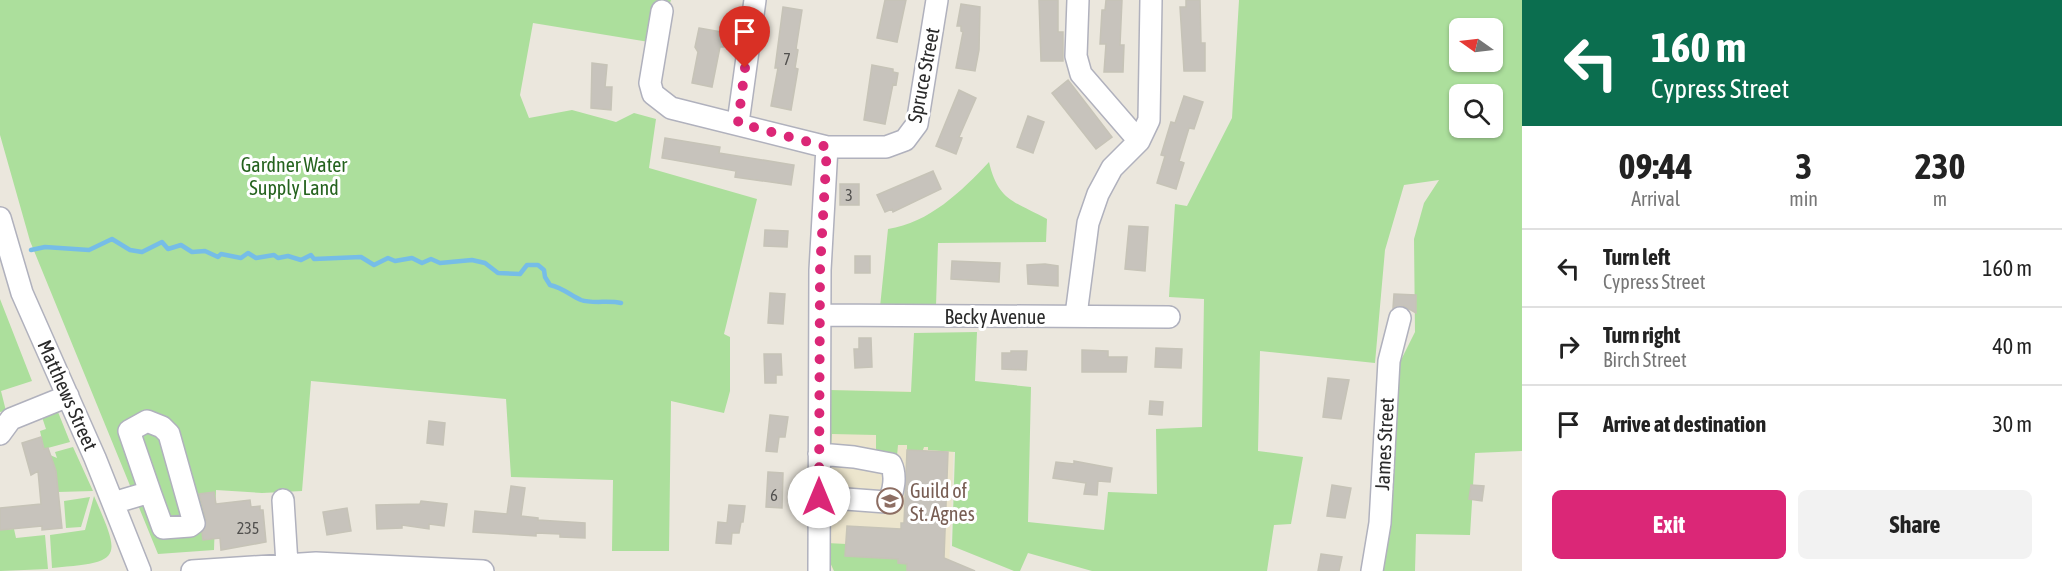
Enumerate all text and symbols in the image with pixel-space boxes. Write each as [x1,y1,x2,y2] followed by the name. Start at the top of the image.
[719,6,770,68] pin
[728,15,761,48] icon: arrive
[1449,18,1503,72] north arrow
[1449,18,1503,138] map controls
[1651,23,1746,71] text: 160 m
[1552,24,1630,102] icon: left
[903,25,944,125] street label: Spruce Street
[783,50,791,68] house number: 7
[1651,73,1789,104] text: Cypress Street
[1449,84,1503,138] button: search
[1619,145,1693,187] text: 09:44
[1795,145,1812,187] text: 3
[1915,145,1965,187] text: 230
[241,153,348,199] park label: Gardner Water Supply Land
[845,186,853,204] house number: 3
[1631,187,1680,210] text: Arrival
[1789,187,1818,210] text: min
[1933,187,1947,210] text: m
[1603,244,1670,270] text: Turn left
[1552,252,1585,285] icon: left
[1982,255,2032,281] text: 160 m
[1603,270,1705,293] text: Cypress Street
[945,305,1046,328] street label: Becky Avenue
[1603,322,1680,348] text: Turn right
[1552,330,1585,363] icon: right
[1992,333,2032,359] text: 40 m
[33,336,103,454] street label: Matthews Street
[1603,348,1687,371] text: Birch Street
[1370,397,1398,491] street label: James Street
[1552,408,1585,441] icon: arrive
[1603,411,1766,437] text: Arrive at destination
[1992,411,2032,437] text: 30 m
[787,465,851,529] position arrow
[910,479,975,525] place label: Guild of St. Agnes
[770,486,778,504] house number: 6
[875,486,905,516] school or university icon: Guild of St. Agnes
[1552,490,1786,559] button: Exit
[1798,490,2032,559] button: Share
[237,519,259,537] house number: 235

